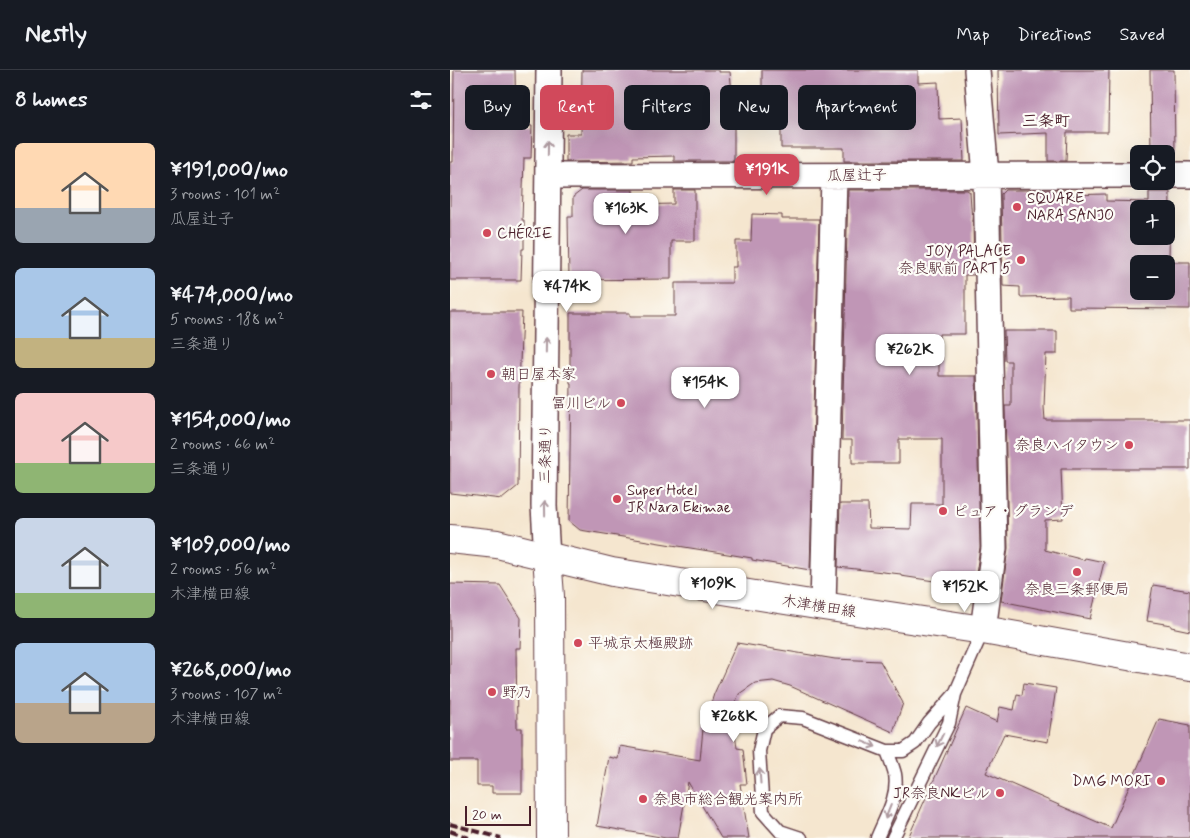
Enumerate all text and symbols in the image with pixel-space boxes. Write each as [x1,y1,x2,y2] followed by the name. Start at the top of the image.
[25,19,87,50] text: Nestly
[957,23,990,47] text: Map
[1018,23,1092,47] text: Directions
[1120,23,1165,47] text: Saved
[465,85,530,130] chip: Buy
[540,85,614,130] chip: Rent
[624,85,710,130] chip: Filters
[720,85,788,130] chip: New
[798,85,916,130] chip: Apartment
[15,86,87,114] text: 8 homes
[407,86,435,114] icon: filters
[1022,111,1070,132] district label: 三条町
[543,140,553,156] one-way arrow
[1130,145,1175,300] map controls
[1130,145,1175,190] button: locate
[732,154,802,196] pin: ¥191K
[170,156,288,184] text: ¥191,000/mo
[745,159,789,180] text: ¥191K
[55,163,115,223] icon: home
[827,165,887,187] street label: 瓜屋辻子
[170,184,280,205] text: 3 rooms · 101 m²
[1027,189,1114,226] place label: SQUARE NARA SANJO
[591,192,661,235] pin: ¥163K
[604,198,648,219] text: ¥163K
[1130,200,1175,245] button: +
[1011,201,1023,213] marker: SQUARE NARA SANJO
[170,209,234,230] text: 瓜屋辻子
[497,223,553,244] place label: CHÉRIE
[481,227,493,239] marker: CHÉRIE
[898,242,1011,279] place label: JOY PALACE 奈良駅前 PART 5
[1015,254,1027,266] marker: JOY PALACE 奈良駅前 PART 5
[1130,255,1175,300] button: −
[532,270,602,313] pin: ¥474K
[543,276,591,297] text: ¥474K
[170,281,293,309] text: ¥474,000/mo
[55,288,115,348] icon: home
[170,309,284,330] text: 5 rooms · 188 m²
[170,334,234,355] text: 三条通り
[875,334,945,376] pin: ¥262K
[541,338,551,354] one-way arrow
[887,339,933,360] text: ¥262K
[501,365,576,385] place label: 朝日屋本家
[670,366,740,409] pin: ¥154K
[485,368,497,380] marker: 朝日屋本家
[682,372,728,393] text: ¥154K
[551,394,611,414] place label: 冨川ビル
[615,397,627,409] marker: 冨川ビル
[170,406,291,434] text: ¥154,000/mo
[55,413,115,473] icon: home
[535,424,557,484] street label: 三条通り
[170,434,275,455] text: 2 rooms · 66 m²
[1015,436,1119,456] place label: 奈良ハイタウン
[1123,439,1135,451] marker: 奈良ハイタウン
[170,459,234,480] text: 三条通り
[627,481,731,518] place label: Super Hotel JR Nara Ekimae
[611,493,623,505] marker: Super Hotel JR Nara Ekimae
[540,500,550,516] one-way arrow
[953,502,1074,522] place label: ピュア・グランデ
[937,505,949,517] marker: ピュア・グランデ
[170,531,290,559] text: ¥109,000/mo
[55,538,115,598] icon: home
[170,559,277,580] text: 2 rooms · 56 m²
[1071,566,1083,578] marker: 奈良三条郵便局
[678,568,748,610] pin: ¥109K
[930,570,1000,613] pin: ¥152K
[690,573,736,594] text: ¥109K
[942,576,988,597] text: ¥152K
[1024,580,1130,600] place label: 奈良三条郵便局
[170,584,250,605] text: 木津横田線
[780,591,857,623] street label: 木津横田線
[588,634,693,654] place label: 平城京太極殿跡
[572,637,584,649] marker: 平城京太極殿跡
[170,656,291,684] text: ¥268,000/mo
[55,663,115,723] icon: home
[502,683,532,703] place label: 野乃
[170,684,283,705] text: 3 rooms · 107 m²
[486,686,498,698] marker: 野乃
[699,700,769,743] pin: ¥268K
[711,706,757,727] text: ¥268K
[170,709,250,730] text: 木津横田線
[935,733,945,748] one-way arrow
[861,740,876,749] one-way arrow
[756,768,765,784] one-way arrow
[1072,772,1151,792] place label: DMG MORI
[1155,775,1167,787] marker: DMG MORI
[893,784,990,804] place label: JR奈良NKビル
[994,787,1006,799] marker: JR奈良NKビル
[653,790,803,810] place label: 奈良市総合観光案内所
[637,793,649,805] marker: 奈良市総合観光案内所
[465,803,531,826] scale bar
[882,804,892,819] one-way arrow
[472,806,502,824] text: 20 m

